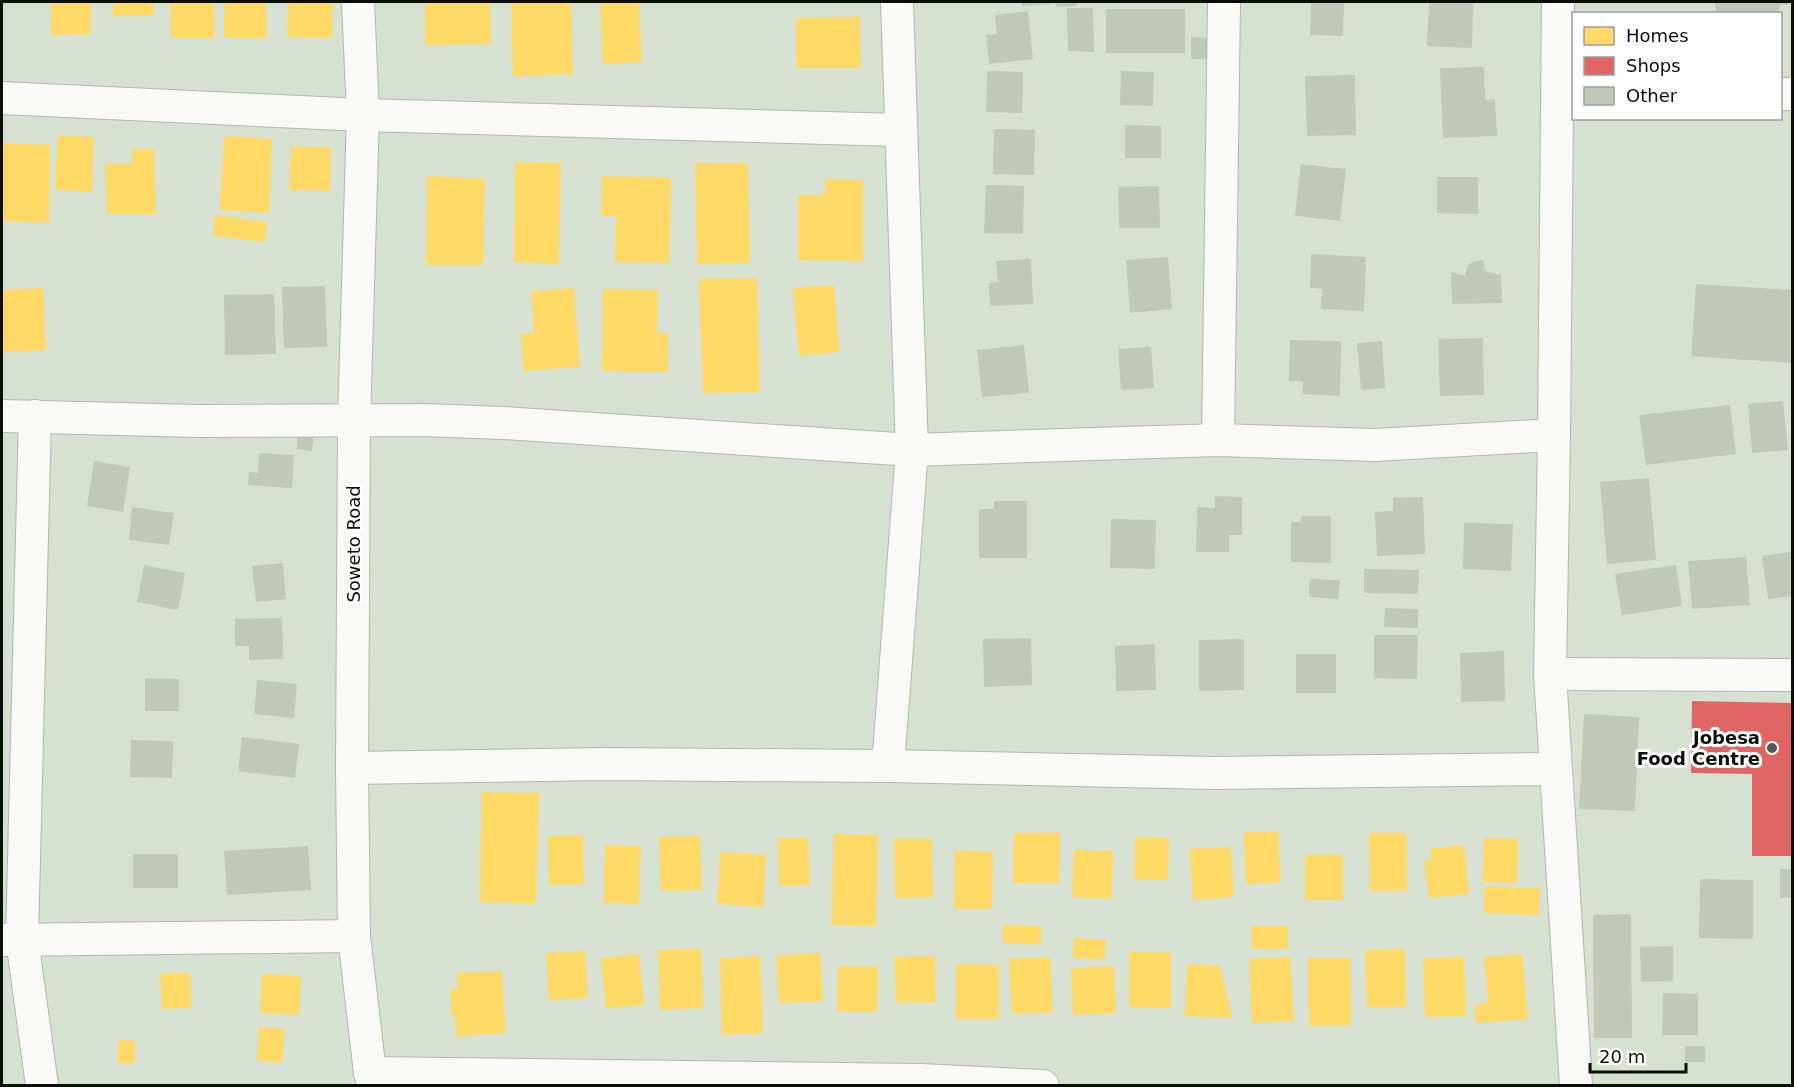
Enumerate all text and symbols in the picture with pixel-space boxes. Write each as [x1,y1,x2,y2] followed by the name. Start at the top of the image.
[1572,12,1782,120] legend
[1626,25,1689,46] text: Homes
[1626,55,1681,76] text: Shops
[1626,85,1678,106] text: Other
[343,485,364,603] street label: Soweto Road
[1637,727,1760,769] place label: Jobesa Food Centre
[1765,741,1779,755] marker: Jobesa Food Centre
[1590,1036,1686,1074] scale bar
[1599,1046,1645,1067] text: 20 m

